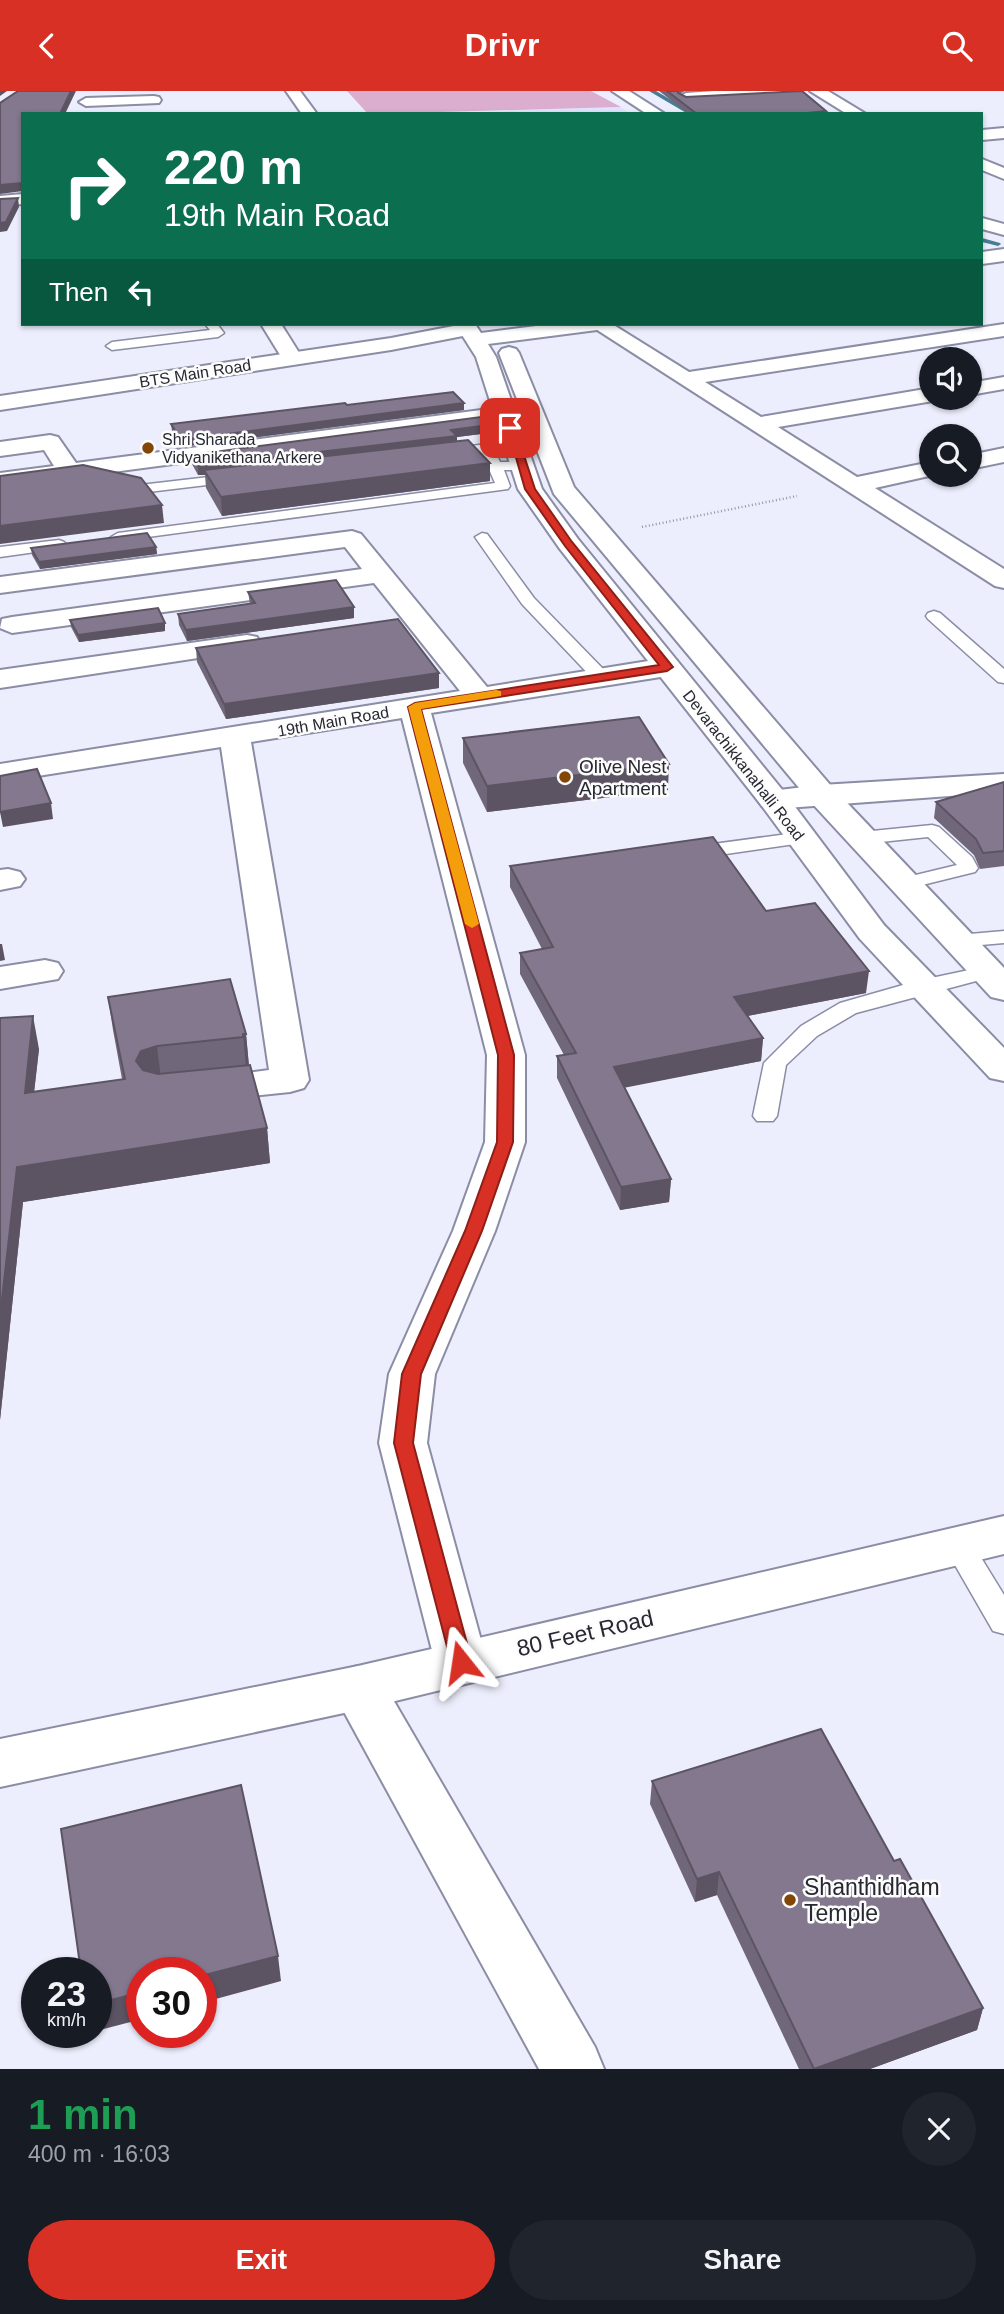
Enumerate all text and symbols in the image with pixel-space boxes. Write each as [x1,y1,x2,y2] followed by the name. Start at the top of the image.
[28,27,66,65] icon: back
[465,27,539,63] text: Drivr
[938,27,976,65] icon: search
[49,140,140,231] icon: right
[164,140,303,194] text: 220 m
[164,197,390,233] text: 19th Main Road
[122,273,160,311] icon: left
[49,277,108,307] text: Then
[919,347,982,487] map controls
[919,347,982,410] button: sound
[138,356,252,391] street label: BTS Main Road
[480,398,540,458] pin
[491,409,529,447] icon: arrive
[919,424,982,487] button: search
[162,431,322,466] place label: Shri Sharada Vidyanikethana Arkere
[140,440,156,456] marker: Shri Sharada Vidyanikethana Arkere
[680,687,808,844] street label: Devarachikkanahalli Road
[276,703,390,740] street label: 19th Main Road
[579,756,667,799] place label: Olive Nest Apartment
[557,769,573,785] marker: Olive Nest Apartment
[514,1605,656,1661] street label: 80 Feet Road
[424,1625,498,1699] position arrow
[804,1874,940,1926] place label: Shanthidham Temple
[782,1892,798,1908] marker: Shanthidham Temple
[126,1957,217,2048] speed limit sign: 30
[47,1974,86,2013] text: 23
[47,2010,86,2030] text: km/h
[28,2091,138,2138] text: 1 min
[902,2092,976,2166] button: close
[28,2141,170,2167] text: 400 m · 16:03
[28,2220,495,2300] button: Exit
[509,2220,976,2300] button: Share

